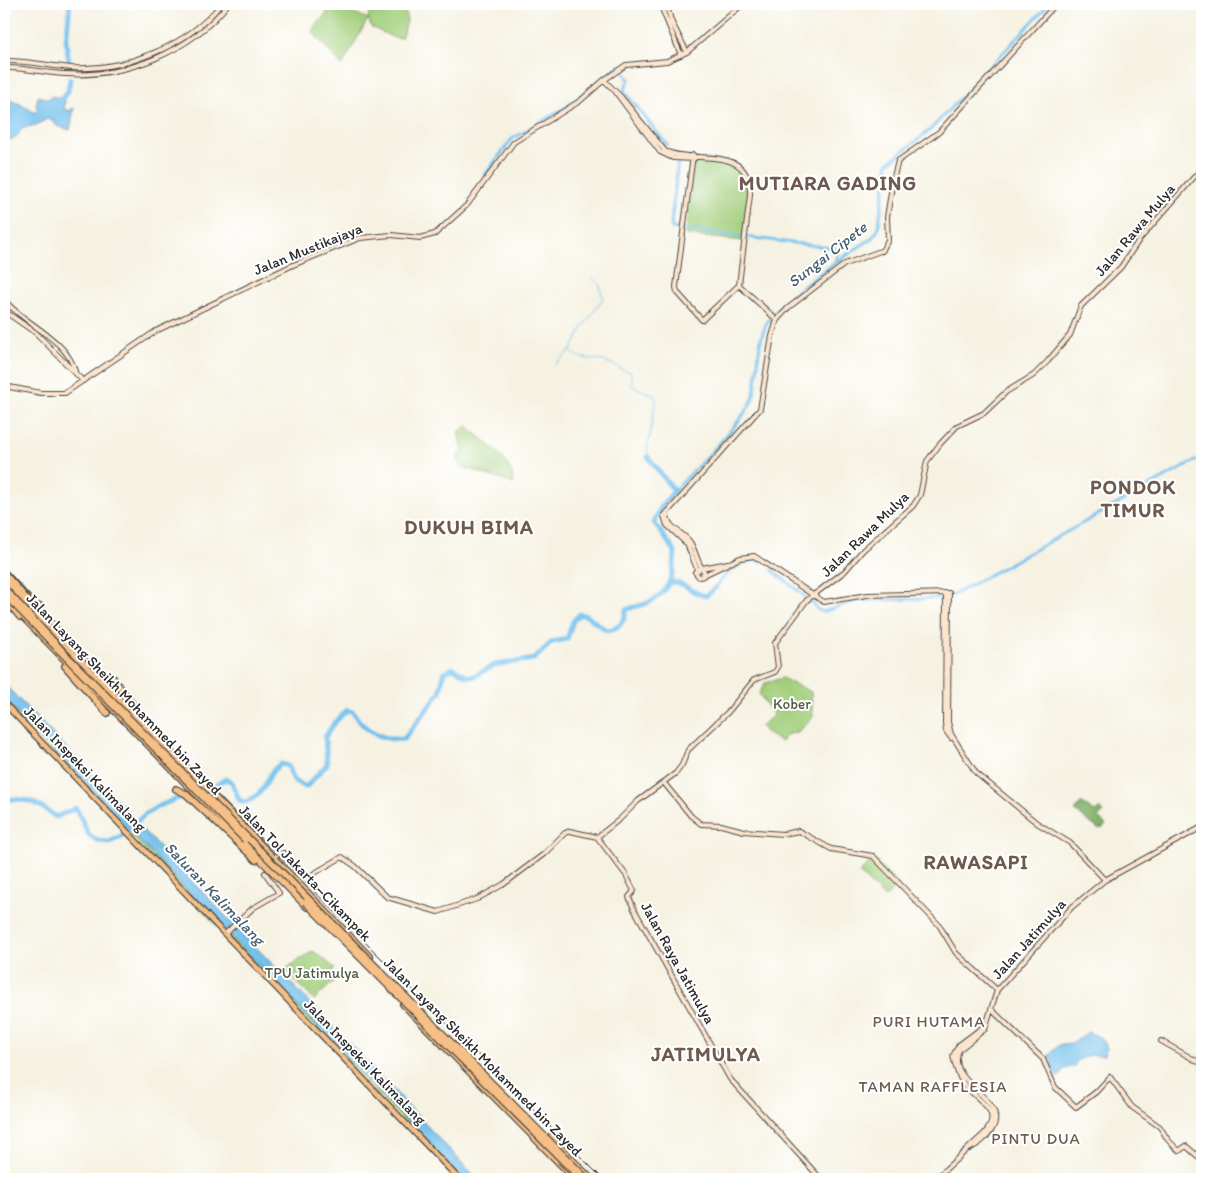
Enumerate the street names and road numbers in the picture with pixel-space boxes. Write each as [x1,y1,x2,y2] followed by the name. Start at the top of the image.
[1091,180,1179,280] street label: Jalan Rawa Mulya
[251,219,365,279] street label: Jalan Mustikajaya
[817,487,913,581] street label: Jalan Rawa Mulya
[23,589,226,799] street label: Jalan Layang Sheikh Mohammed bin Zayed
[20,702,150,836] street label: Jalan Inspeksi Kalimalang
[235,801,375,945] street label: Jalan Tol Jakarta–Cikampek
[988,895,1070,983] street label: Jalan Jatimulya
[637,899,719,1028] street label: Jalan Raya Jatimulya
[380,954,587,1161] street label: Jalan Layang Sheikh Mohammed bin Zayed
[300,995,430,1129] street label: Jalan Inspeksi Kalimalang

